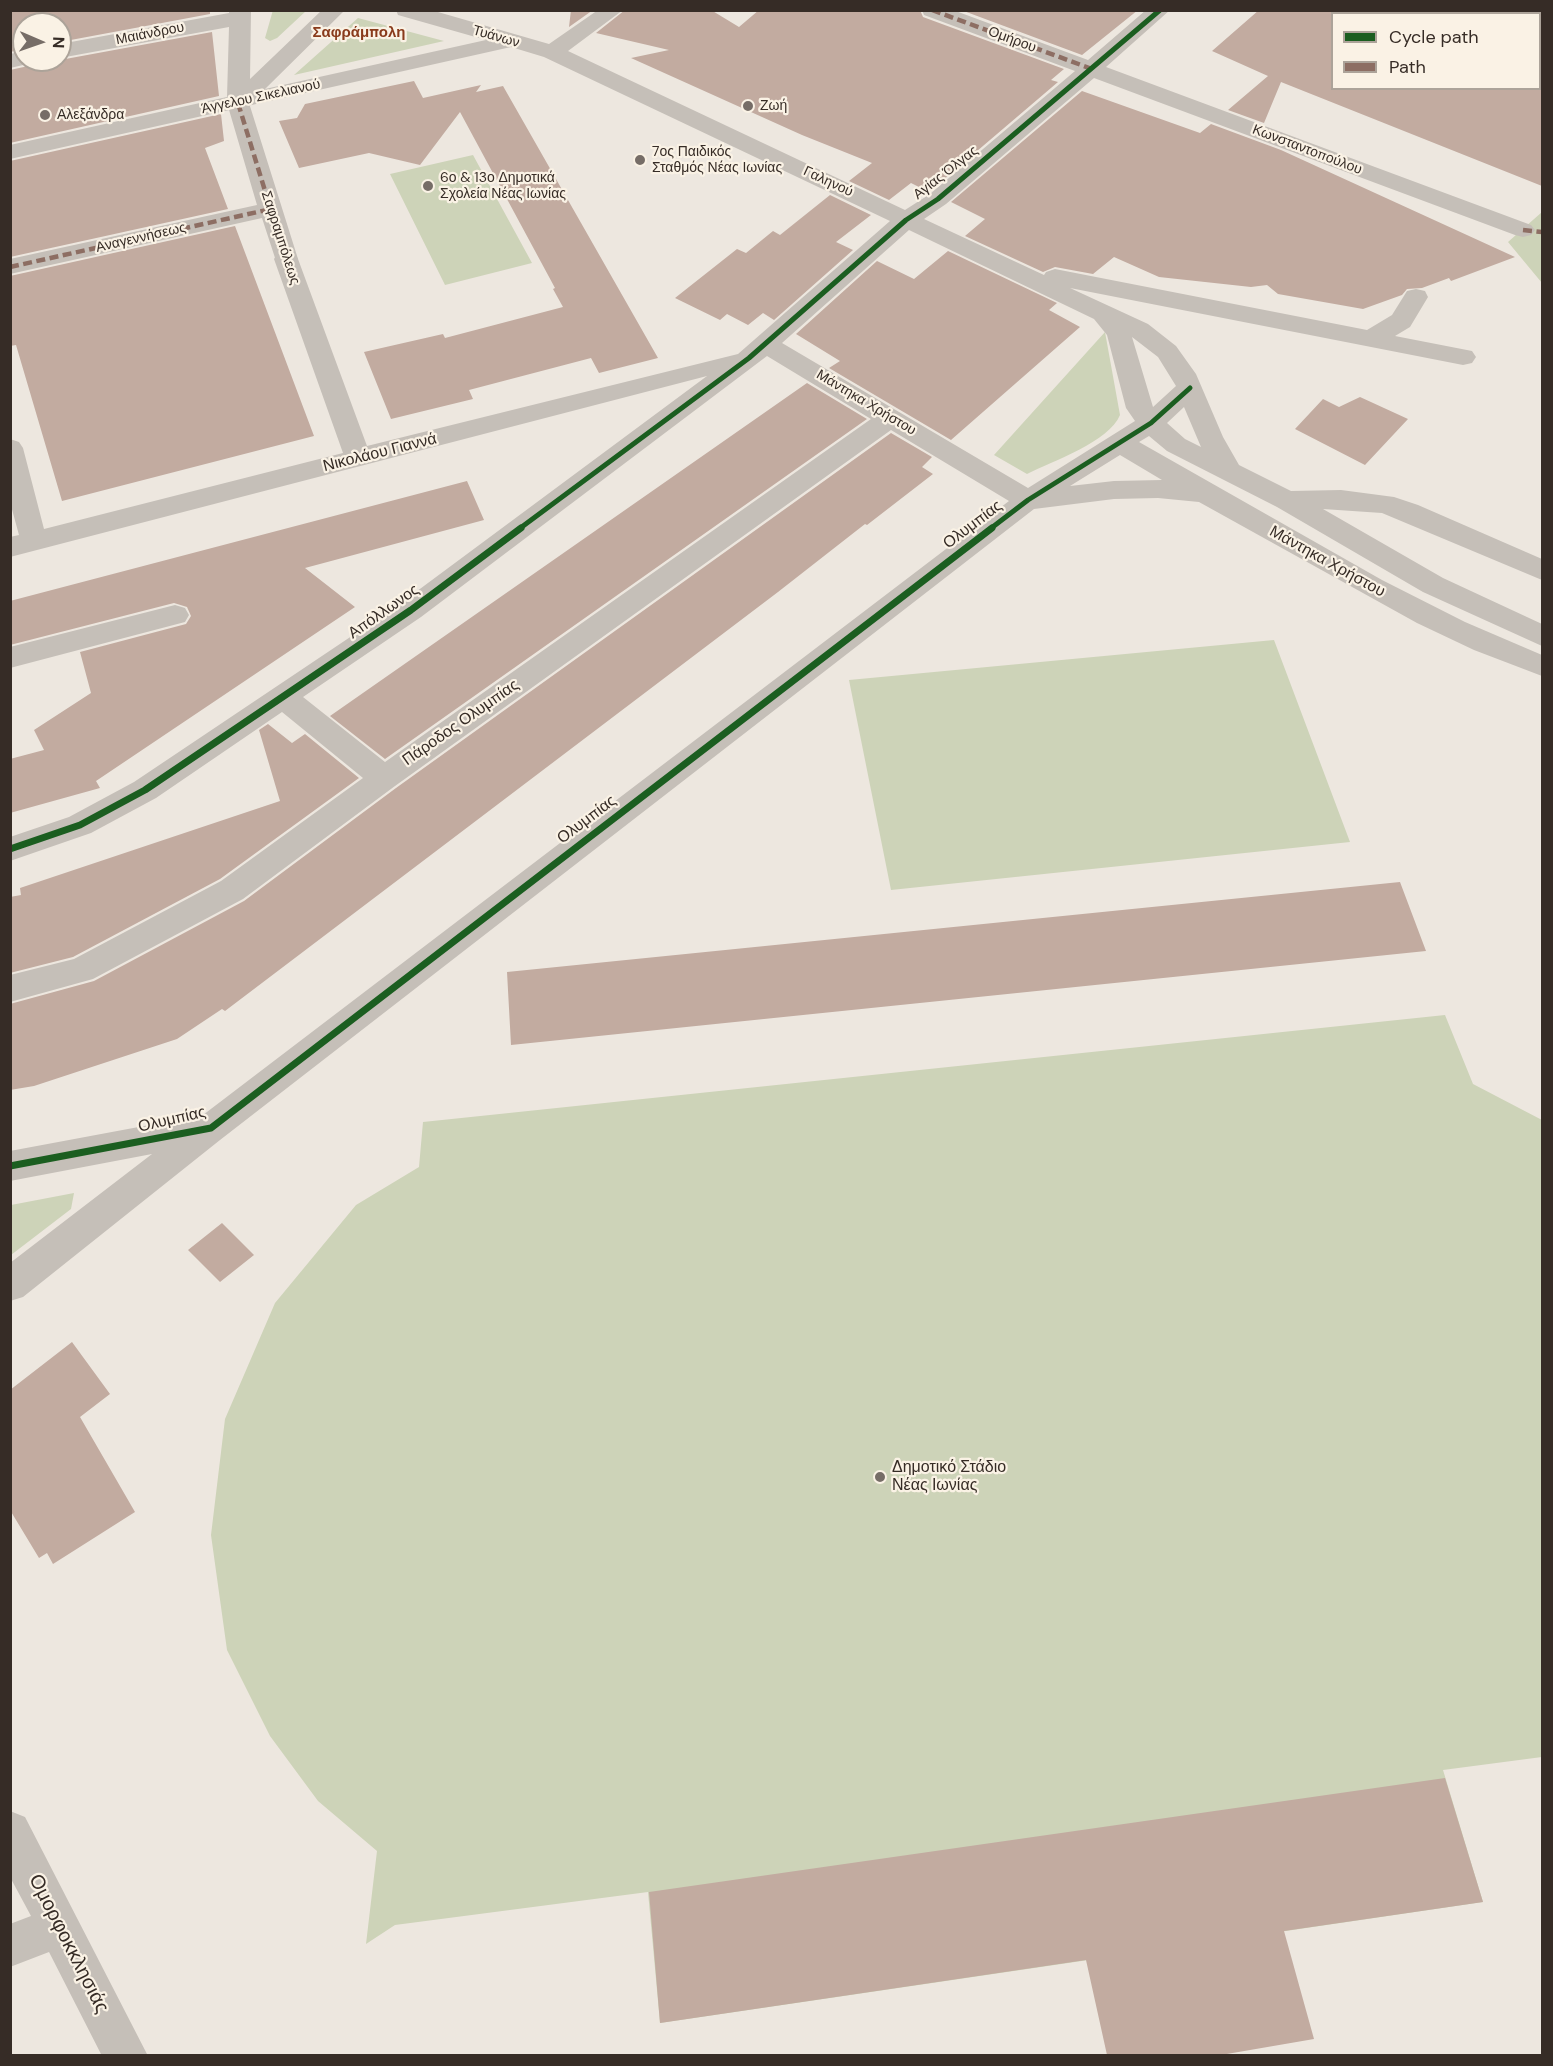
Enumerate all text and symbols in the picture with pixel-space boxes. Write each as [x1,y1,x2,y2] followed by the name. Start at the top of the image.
[12,12,72,72] north arrow
[1331,12,1541,90] legend
[114,19,186,49] street label: Μαιάνδρου
[471,22,521,52] street label: Τυάνων
[312,24,406,42] district label: Σαφράμπολη
[986,24,1038,56] street label: Ομήρου
[1389,25,1479,49] text: Cycle path
[48,36,69,49] text: N
[1389,55,1426,79] text: Path
[200,76,322,118] street label: Άγγελου Σικελιανού
[760,98,787,114] place label: Ζωή
[741,99,755,113] marker: Ζωή
[57,107,124,123] place label: Αλεξάνδρα
[38,108,52,122] marker: Αλεξάνδρα
[1250,121,1364,179] street label: Κωνσταντοπούλου
[910,143,982,203] street label: Αγίας Όλγας
[652,144,782,176] place label: 7ος Παιδικός Σταθμός Νέας Ιωνίας
[633,153,647,167] marker: 7ος Παιδικός Σταθμός Νέας Ιωνίας
[800,163,856,201] street label: Γαληνού
[440,170,566,202] place label: 6ο & 13ο Δημοτικά Σχολεία Νέας Ιωνίας
[421,179,435,193] marker: 6ο & 13ο Δημοτικά Σχολεία Νέας Ιωνίας
[257,189,303,287] street label: Σαφραμπόλεως
[94,219,188,257] street label: Αναγεννήσεως
[813,367,919,439] street label: Μάντηκα Χρήστου
[321,430,439,476] street label: Νικολάου Γιαννά
[940,497,1006,553] street label: Ολυμπίας
[1266,522,1388,602] street label: Μάντηκα Χρήστου
[345,580,423,644] street label: Απόλλωνος
[399,676,523,770] street label: Πάροδος Ολυμπίας
[554,792,620,848] street label: Ολυμπίας
[136,1103,208,1137] street label: Ολυμπίας
[892,1458,1006,1496] place label: Δημοτικό Στάδιο Νέας Ιωνίας
[873,1470,887,1484] marker: Δημοτικό Στάδιο Νέας Ιωνίας
[23,1870,113,2018] street label: Ομορφοκκλησιάς

